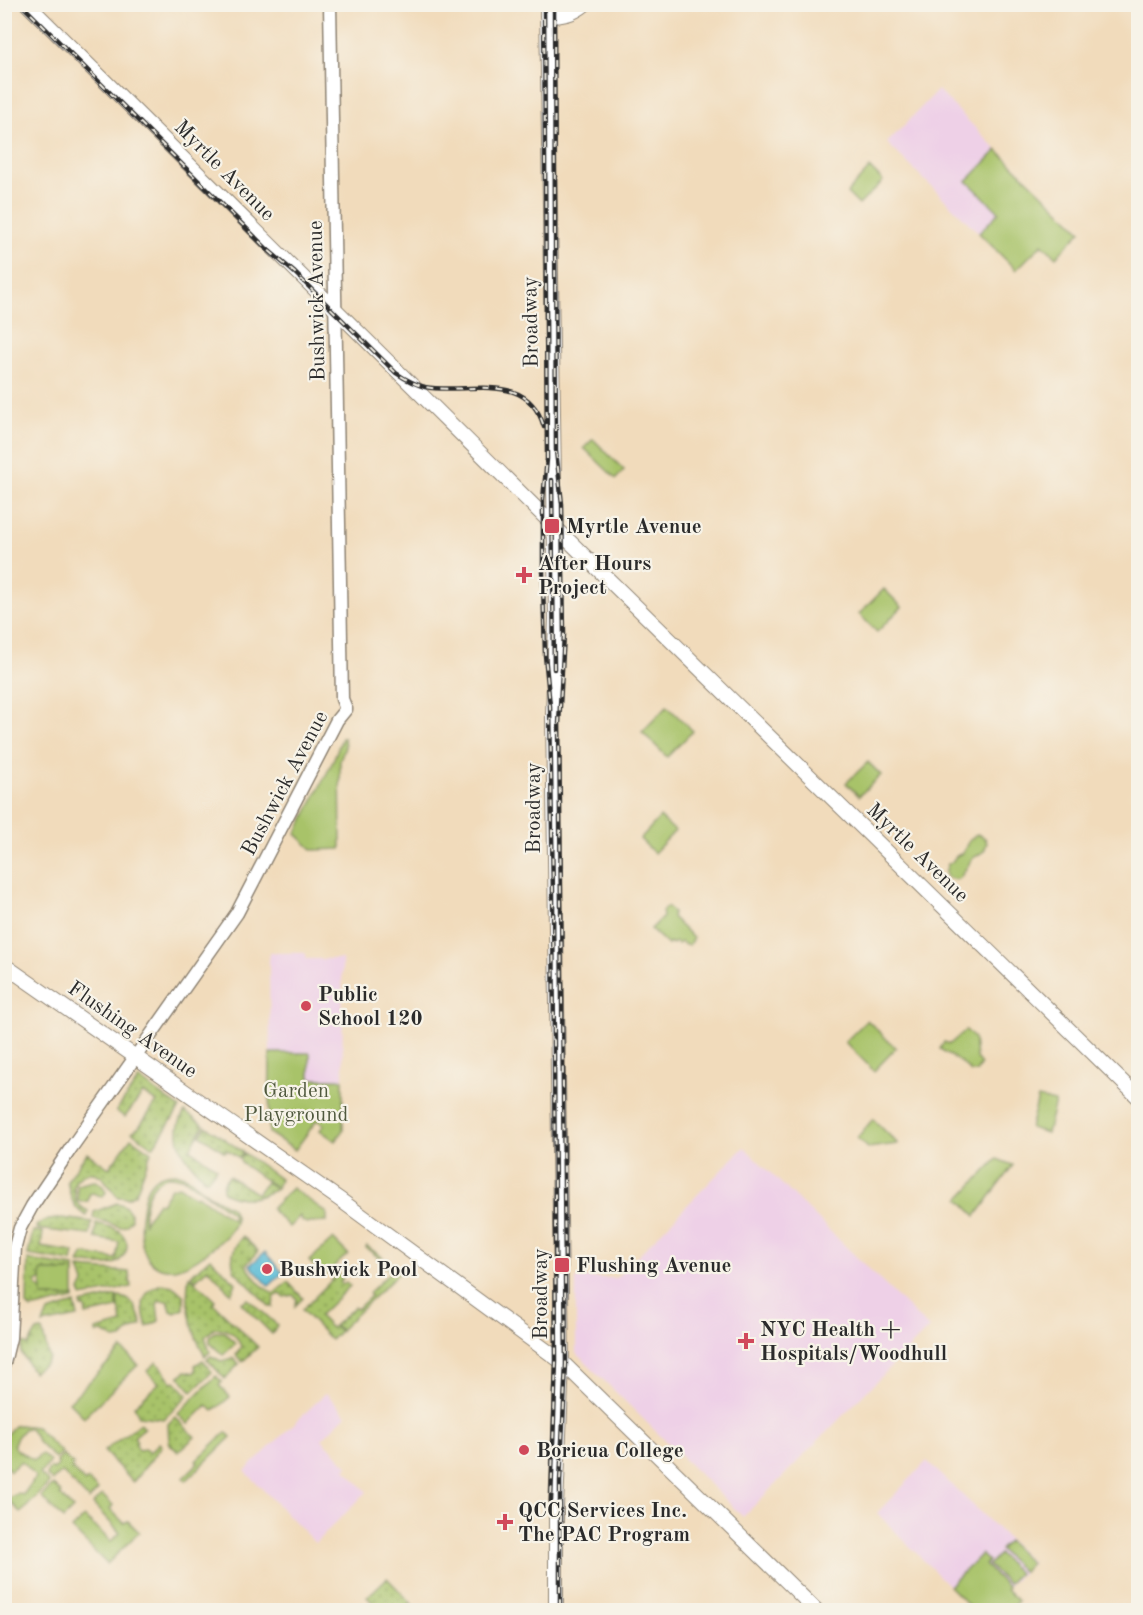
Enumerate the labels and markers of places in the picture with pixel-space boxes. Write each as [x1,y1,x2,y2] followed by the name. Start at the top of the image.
[543,517,561,535] marker: Myrtle Avenue
[566,517,702,538] place label: Myrtle Avenue
[538,554,651,599] place label: After Hours Project
[515,566,533,584] marker: After Hours Project
[318,985,423,1030] place label: Public School 120
[299,999,313,1013] marker: Public School 120
[553,1256,571,1274] marker: Flushing Avenue
[576,1256,731,1277] place label: Flushing Avenue
[279,1260,418,1281] place label: Bushwick Pool
[260,1262,274,1276] marker: Bushwick Pool
[760,1320,947,1365] place label: NYC Health + Hospitals/Woodhull
[737,1332,755,1350] marker: NYC Health + Hospitals/Woodhull
[536,1441,684,1462] place label: Boricua College
[517,1443,531,1457] marker: Boricua College
[518,1501,690,1546] place label: QCC Services Inc. The PAC Program
[496,1513,514,1531] marker: QCC Services Inc. The PAC Program

